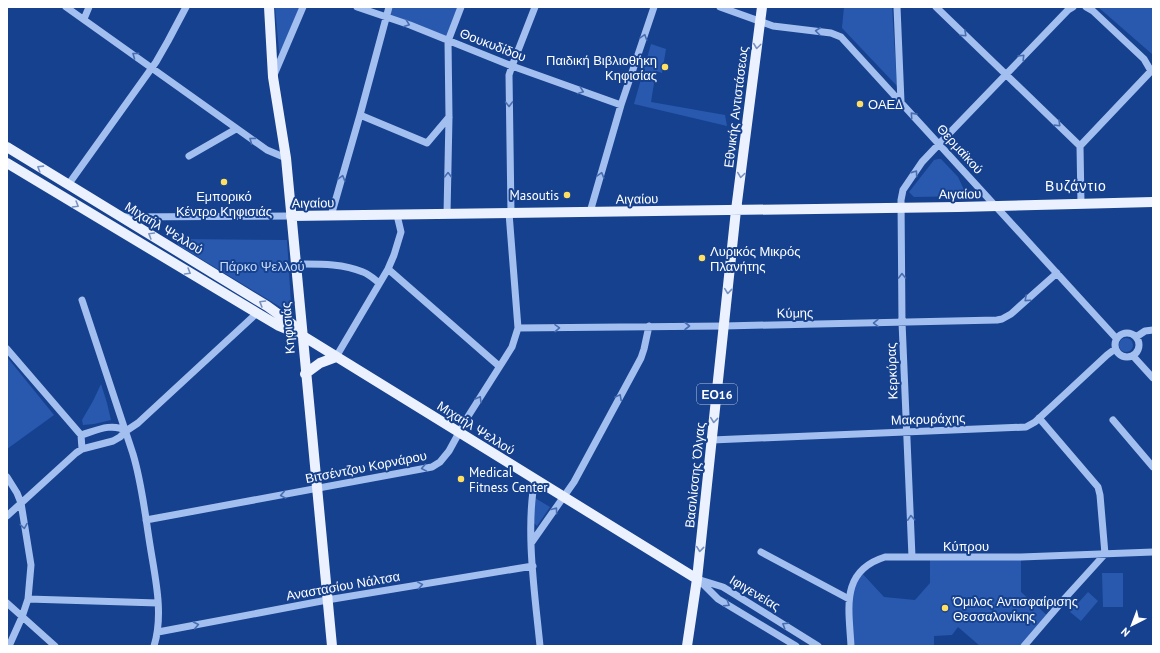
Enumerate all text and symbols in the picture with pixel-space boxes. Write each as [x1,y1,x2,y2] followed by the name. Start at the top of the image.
[403,20,410,28] one-way arrow
[457,25,529,65] street label: Θουκυδίδου
[815,27,821,36] one-way arrow
[959,29,967,37] one-way arrow
[639,34,648,41] one-way arrow
[753,43,762,49] one-way arrow
[720,45,752,169] street label: Εθνικής Αντιστάσεως
[546,52,657,84] place label: Παιδική Βιβλιοθήκη Κηφισίας
[132,53,139,60] one-way arrow
[1017,54,1025,62] one-way arrow
[660,62,670,72] marker: Παιδική Βιβλιοθήκη Κηφισίας
[577,86,584,94] one-way arrow
[868,96,903,113] place label: ΟΑΕΔ
[855,99,865,109] marker: ΟΑΕΔ
[505,101,513,107] one-way arrow
[910,112,917,120] one-way arrow
[1053,119,1061,127] one-way arrow
[933,120,987,178] street label: Θερμαϊκού
[249,138,256,145] one-way arrow
[37,165,44,173] one-way arrow
[910,170,918,177] one-way arrow
[596,171,605,178] one-way arrow
[444,172,452,178] one-way arrow
[737,172,746,178] one-way arrow
[337,175,345,182] one-way arrow
[219,177,229,187] marker: Εμπορικό Κέντρο Κηφισιάς
[1045,177,1107,195] district label: Βυζάντιο
[938,185,982,203] street label: Αιγαίου
[509,187,559,204] place label: Masoutis
[176,188,272,220] place label: Εμπορικό Κέντρο Κηφισιάς
[562,190,572,200] marker: Masoutis
[615,190,659,208] street label: Αιγαίου
[291,194,335,212] street label: Αιγαίου
[122,198,206,258] street label: Μιχαήλ Ψελλού
[72,200,79,207] one-way arrow
[148,232,155,240] one-way arrow
[710,243,801,275] place label: Λυρικός Μικρός Πλανήτης
[697,253,707,263] marker: Λυρικός Μικρός Πλανήτης
[219,258,305,275] park label: Πάρκο Ψελλού
[184,267,191,274] one-way arrow
[898,273,906,279] one-way arrow
[724,288,733,294] one-way arrow
[1025,295,1032,302] one-way arrow
[259,300,266,307] one-way arrow
[277,301,299,355] street label: Κηφισιάς
[777,304,813,322] street label: Κύμης
[873,319,879,327] one-way arrow
[684,322,690,330] one-way arrow
[554,324,560,332] one-way arrow
[883,342,901,400] street label: Κερκύρας
[697,384,737,404] road number: ΕΟ16
[615,394,622,402] one-way arrow
[475,396,482,403] one-way arrow
[434,397,518,459] street label: Μιχαήλ Ψελλού
[890,409,966,429] street label: Μακρυράχης
[710,417,719,423] one-way arrow
[681,421,709,529] street label: Βασιλίσσης Όλγας
[304,447,428,487] street label: Βιτσέντζου Κορνάρου
[421,464,427,472] one-way arrow
[469,464,548,496] place label: Medical Fitness Center
[456,474,466,484] marker: Medical Fitness Center
[279,490,286,498] one-way arrow
[550,507,558,514] one-way arrow
[906,515,915,521] one-way arrow
[19,523,28,529] one-way arrow
[943,538,989,555] street label: Κύπρου
[696,546,705,552] one-way arrow
[285,568,402,604] street label: Αναστασίου Νάλτσα
[727,571,783,615] street label: Ιφιγενείας
[417,581,423,590] one-way arrow
[952,593,1078,625] place label: Όμιλος Αντισφαίρισης Θεσσαλονίκης
[723,599,730,606] one-way arrow
[940,603,950,613] marker: Όμιλος Αντισφαίρισης Θεσσαλονίκης
[1112,605,1152,645] north arrow
[193,621,199,630] one-way arrow
[782,623,789,630] one-way arrow
[1118,625,1133,640] text: N

